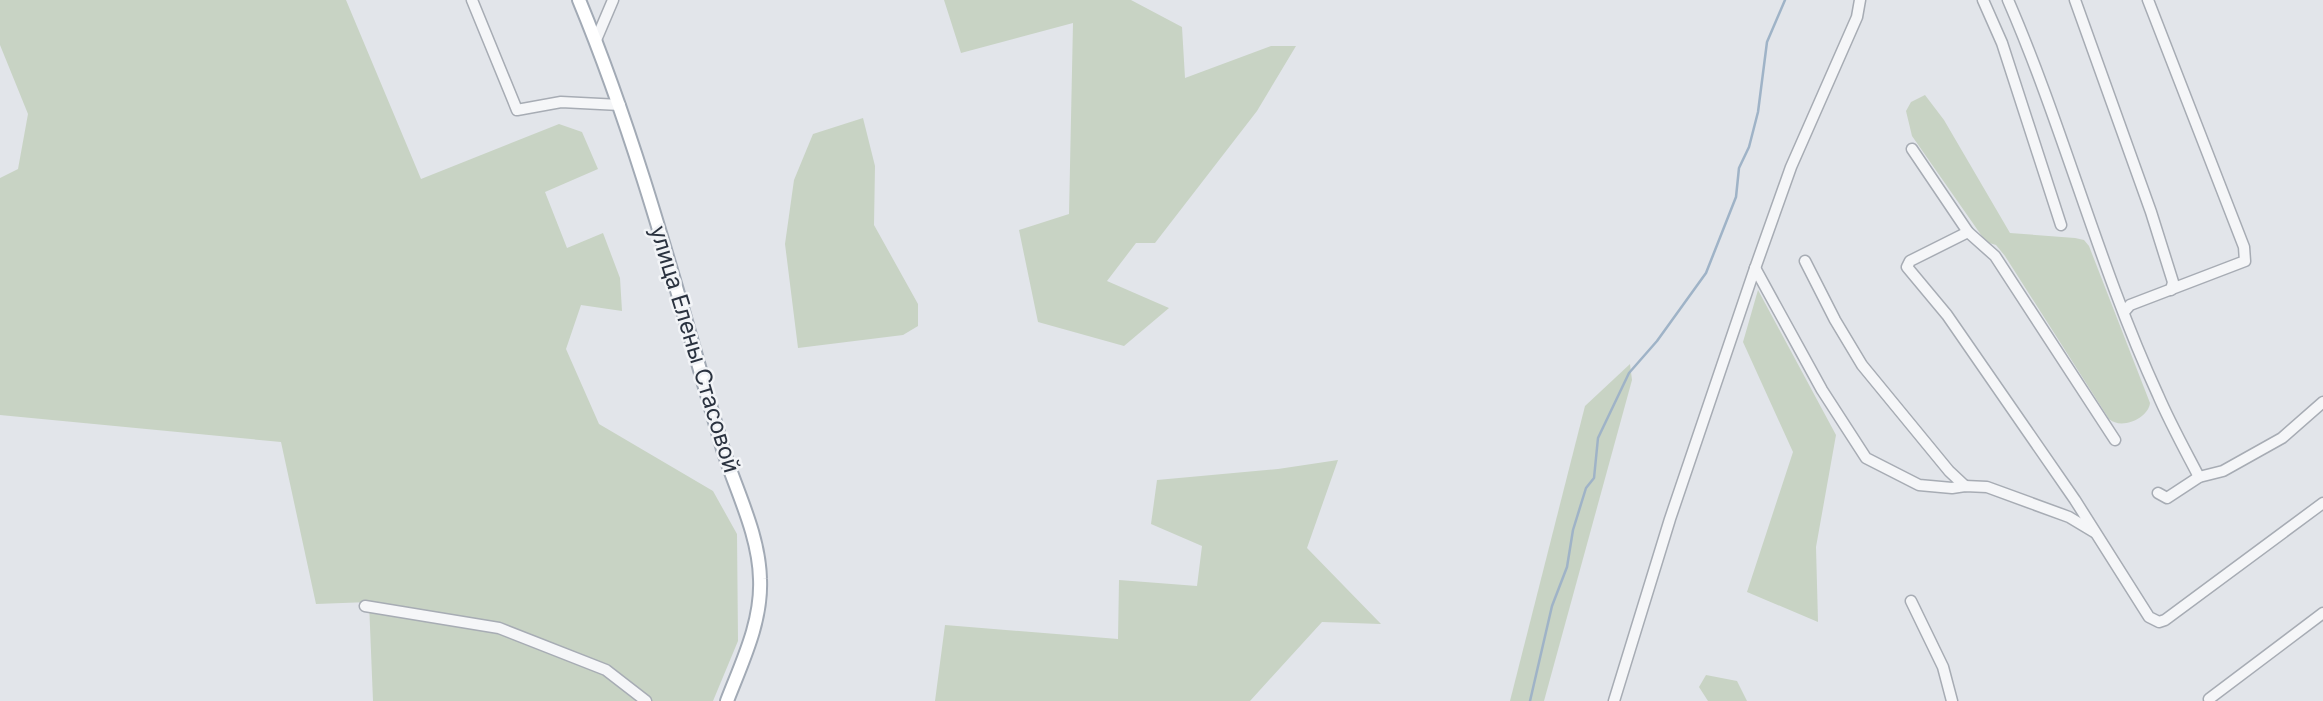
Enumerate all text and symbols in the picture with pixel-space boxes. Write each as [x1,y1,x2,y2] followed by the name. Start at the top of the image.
[644,222,746,476] street label: улица Елены Стасовой

